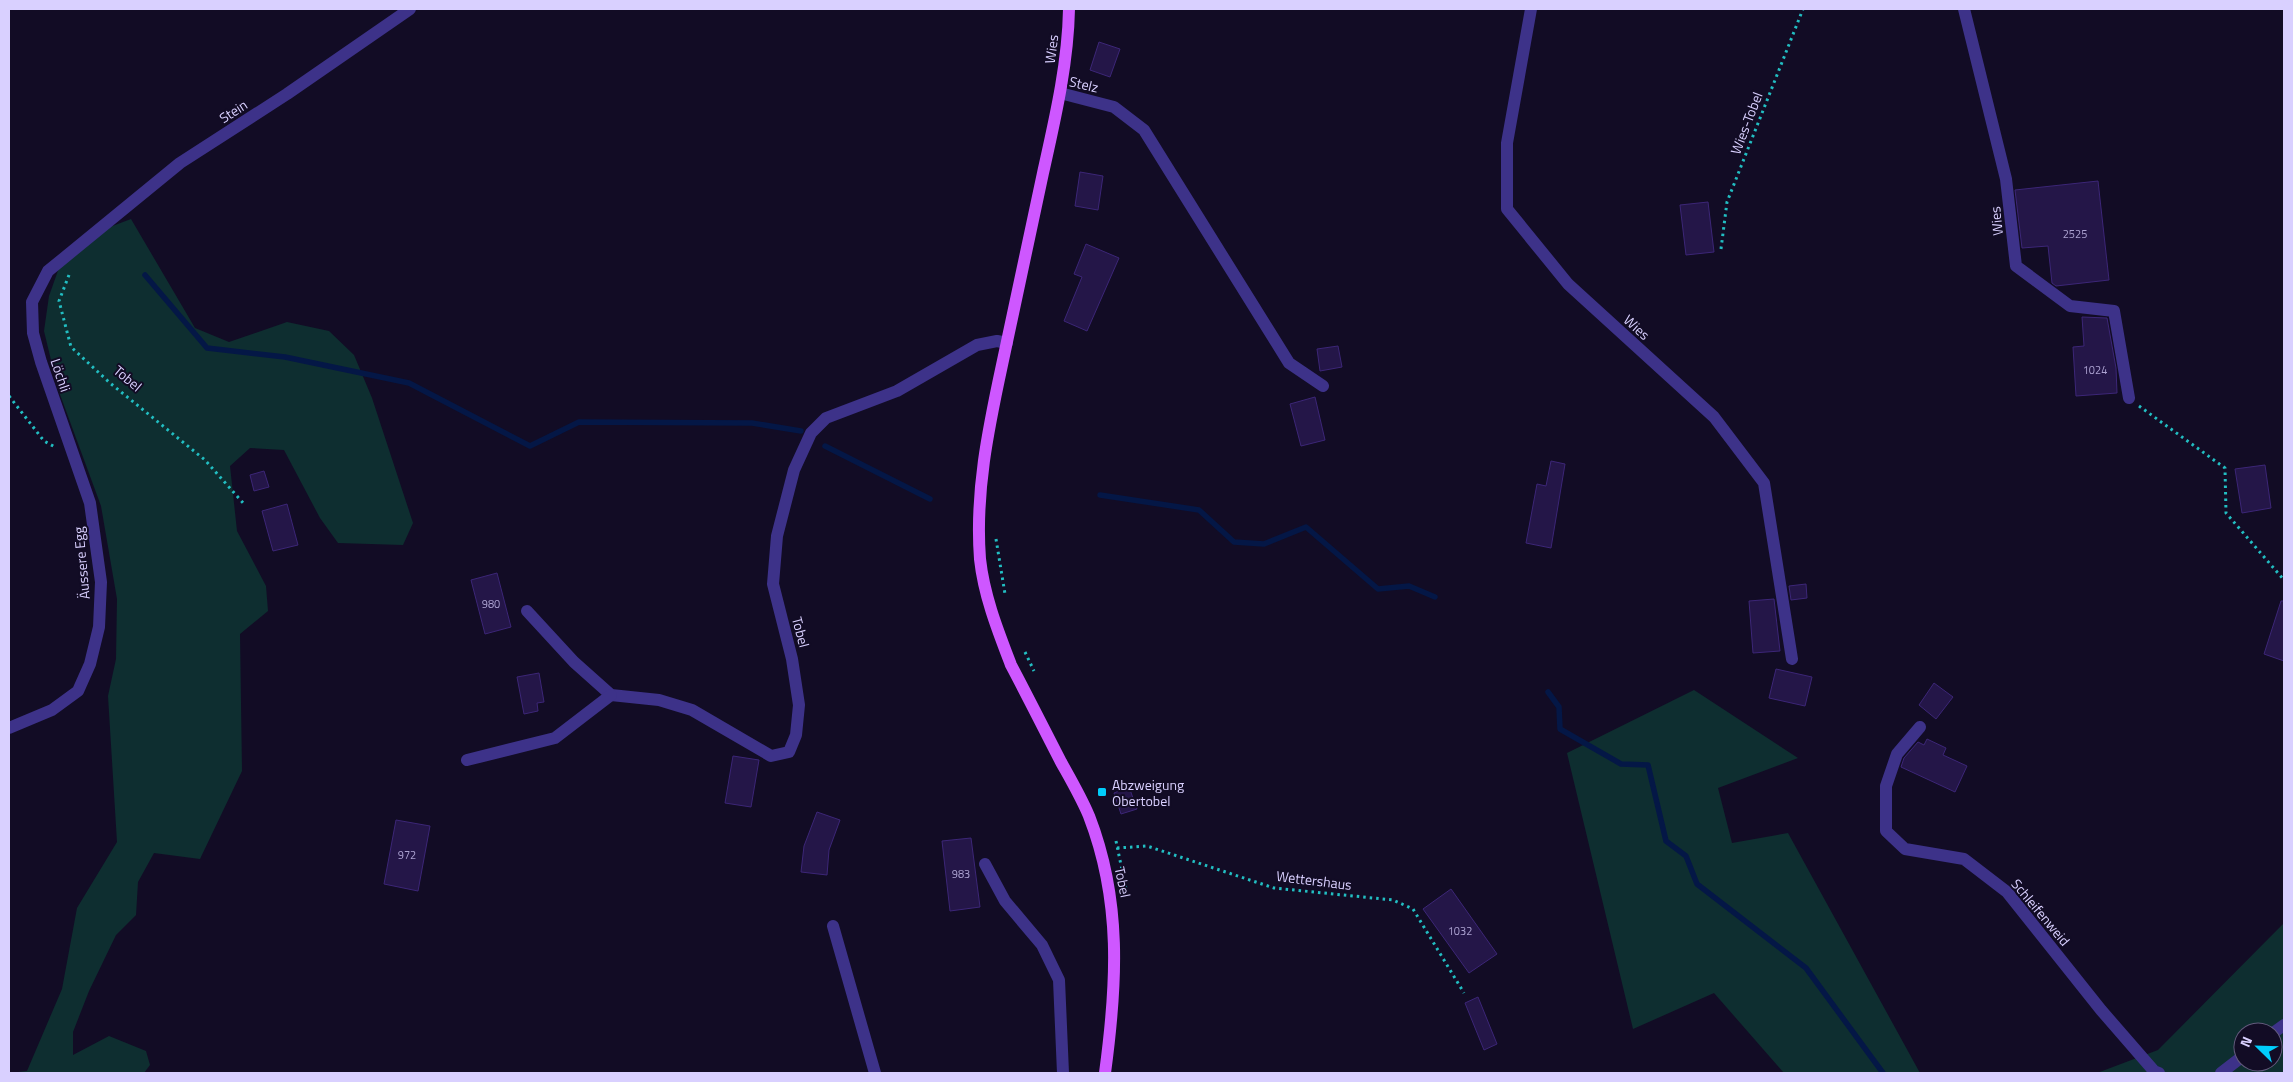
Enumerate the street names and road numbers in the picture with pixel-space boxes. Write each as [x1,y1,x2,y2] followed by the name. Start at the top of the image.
[1039,33,1063,65] street label: Wies
[1067,71,1101,97] street label: Stelz
[1724,89,1768,157] street label: Wies-Tobel
[215,94,251,128] street label: Stein
[1984,205,2008,237] street label: Wies
[1619,309,1655,345] street label: Wies
[46,356,76,394] street label: Löchli
[109,360,147,396] street label: Tobel
[67,526,95,600] street label: Äussere Egg
[787,614,815,650] street label: Tobel
[1109,865,1137,899] street label: Tobel
[1275,865,1353,895] street label: Wettershaus
[2007,874,2075,950] street label: Schleifenweid

